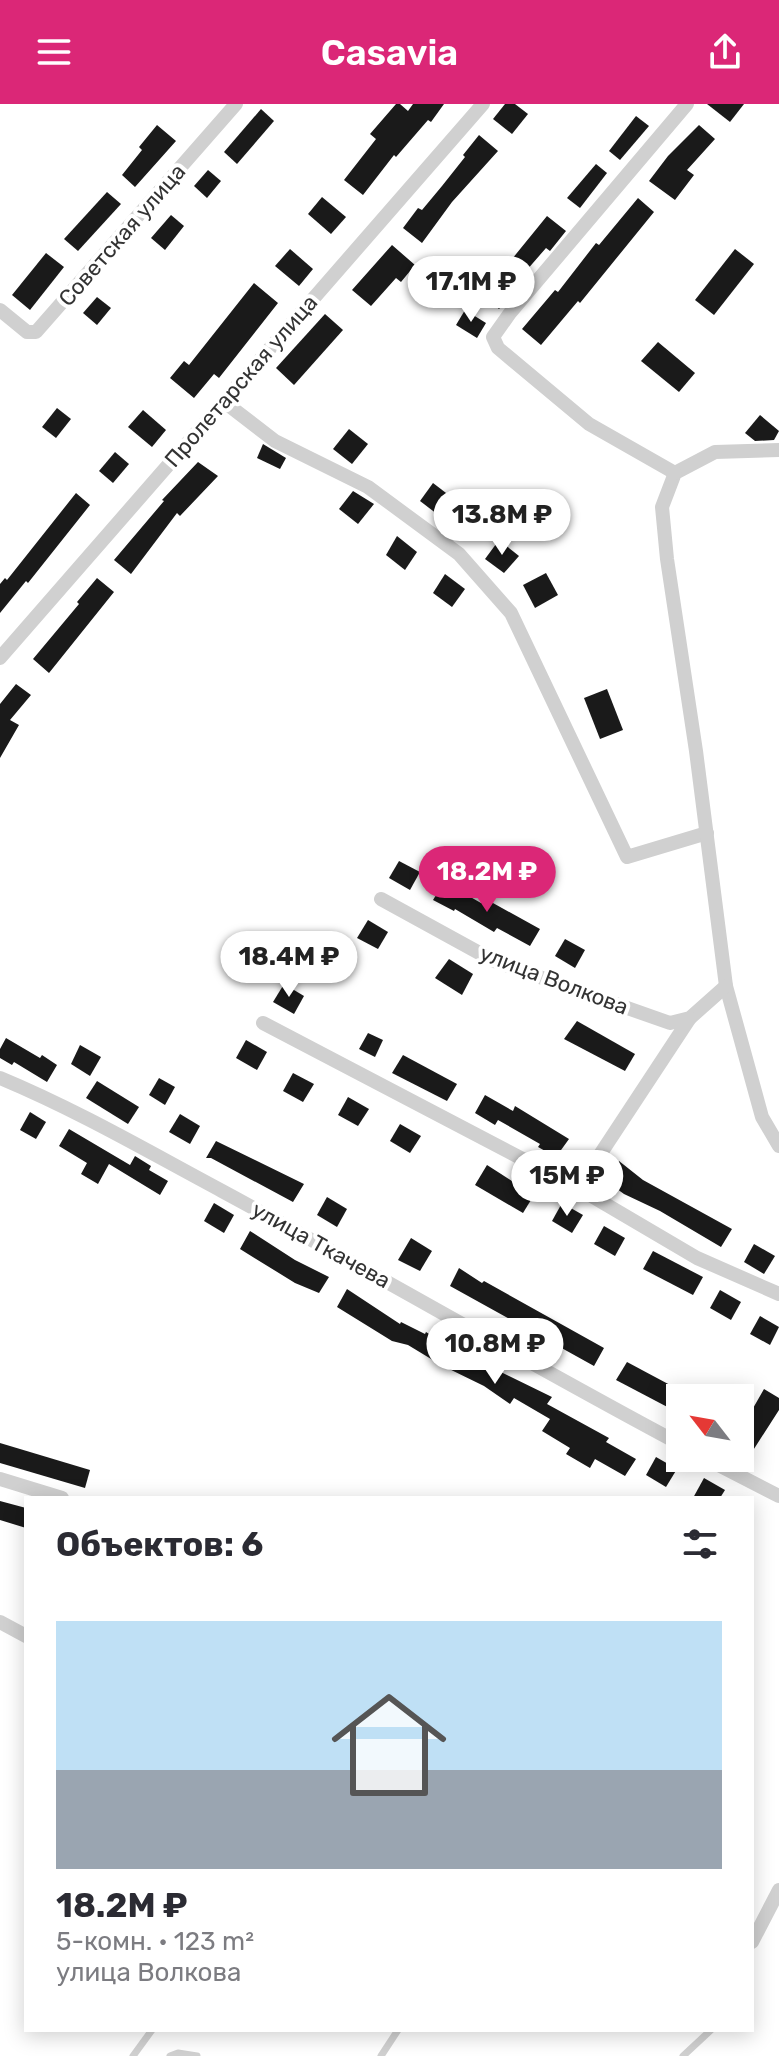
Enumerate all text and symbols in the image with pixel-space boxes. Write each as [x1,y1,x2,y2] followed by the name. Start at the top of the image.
[32,30,76,74] icon: menu
[703,30,747,74] icon: share
[321,31,458,74] text: Casavia
[53,158,191,312] street label: Советская улица
[397,256,545,324] pin: 17.1M ₽
[426,266,516,297] text: 17.1M ₽
[159,289,323,473] street label: Пролетарская улица
[428,489,576,557] pin: 13.8M ₽
[452,499,552,530] text: 13.8M ₽
[413,846,561,914] pin: 18.2M ₽
[437,856,537,887] text: 18.2M ₽
[215,931,363,999] pin: 18.4M ₽
[476,939,632,1021] street label: улица Волкова
[238,941,340,972] text: 18.4M ₽
[511,1150,623,1218] pin: 15M ₽
[529,1160,605,1191] text: 15M ₽
[247,1196,395,1294] street label: улица Ткачева
[421,1318,569,1386] pin: 10.8M ₽
[444,1328,546,1359] text: 10.8M ₽
[666,1384,754,1472] north arrow
[666,1384,754,1472] map controls
[678,1522,722,1566] icon: filters
[56,1524,263,1565] text: Объектов: 6
[317,1673,461,1817] icon: home
[56,1885,187,1926] text: 18.2M ₽
[56,1926,254,1957] text: 5-комн. · 123 m²
[56,1957,241,1988] text: улица Волкова

